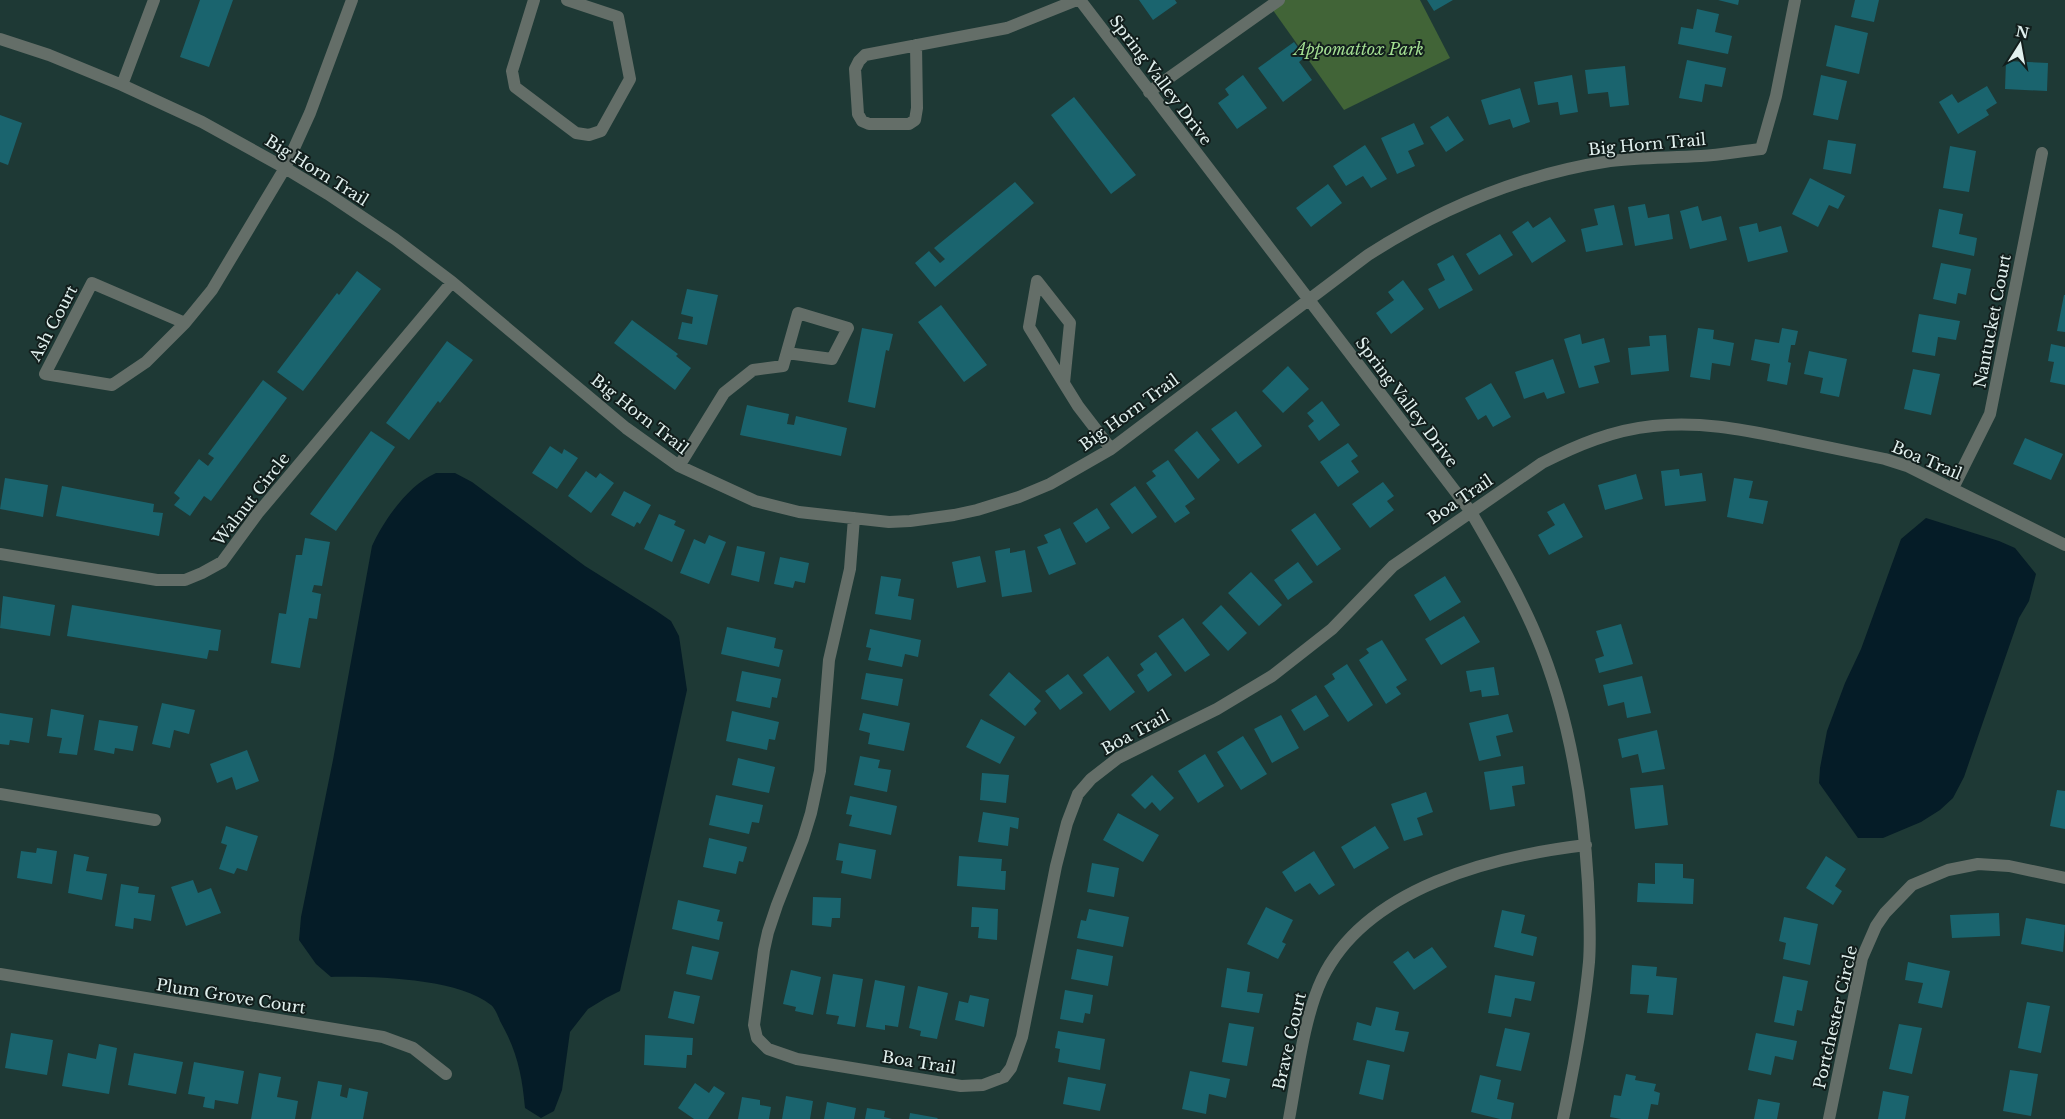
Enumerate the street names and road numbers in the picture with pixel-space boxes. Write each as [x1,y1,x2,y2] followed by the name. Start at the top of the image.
[1106,11,1216,149] street label: Spring Valley Drive
[1587,129,1707,159] street label: Big Horn Trail
[262,130,372,210] street label: Big Horn Trail
[1969,252,2015,390] street label: Nantucket Court
[24,282,81,365] street label: Ash Court
[1352,333,1462,471] street label: Spring Valley Drive
[1075,369,1183,455] street label: Big Horn Trail
[587,370,693,458] street label: Big Horn Trail
[1889,436,1965,484] street label: Boa Trail
[208,448,294,550] street label: Walnut Circle
[1424,470,1496,528] street label: Boa Trail
[1098,705,1172,759] street label: Boa Trail
[1809,943,1861,1091] street label: Portchester Circle
[155,974,307,1018] street label: Plum Grove Court
[1268,990,1310,1092] street label: Brave Court
[881,1046,957,1078] street label: Boa Trail

